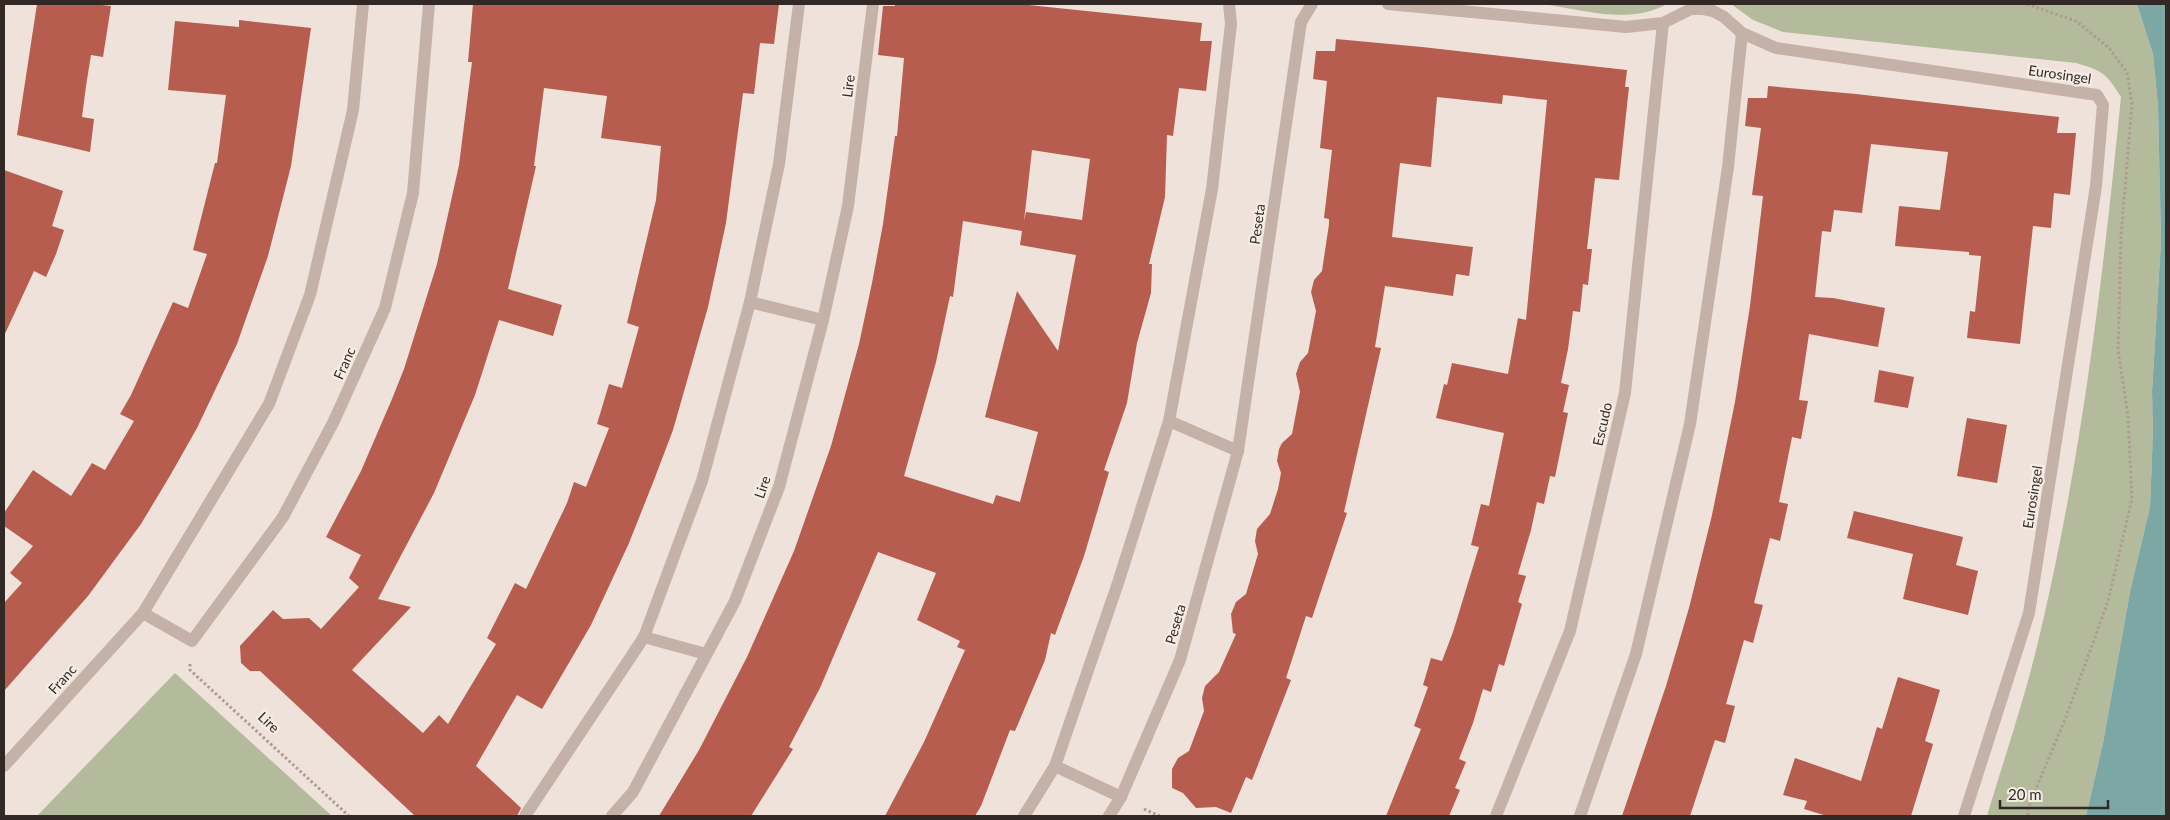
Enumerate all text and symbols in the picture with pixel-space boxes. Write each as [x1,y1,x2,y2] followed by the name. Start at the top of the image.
[2027,61,2093,87] street label: Eurosingel
[838,74,858,98] street label: Lire
[1246,203,1268,245] street label: Peseta
[329,344,359,382] street label: Franc
[1589,400,1615,448] street label: Escudo
[2019,464,2045,530] street label: Eurosingel
[750,473,774,501] street label: Lire
[1161,602,1189,646] street label: Peseta
[44,661,80,697] street label: Franc
[255,708,283,736] street label: Lire
[2000,778,2108,810] scale bar
[2008,785,2042,803] text: 20 m

